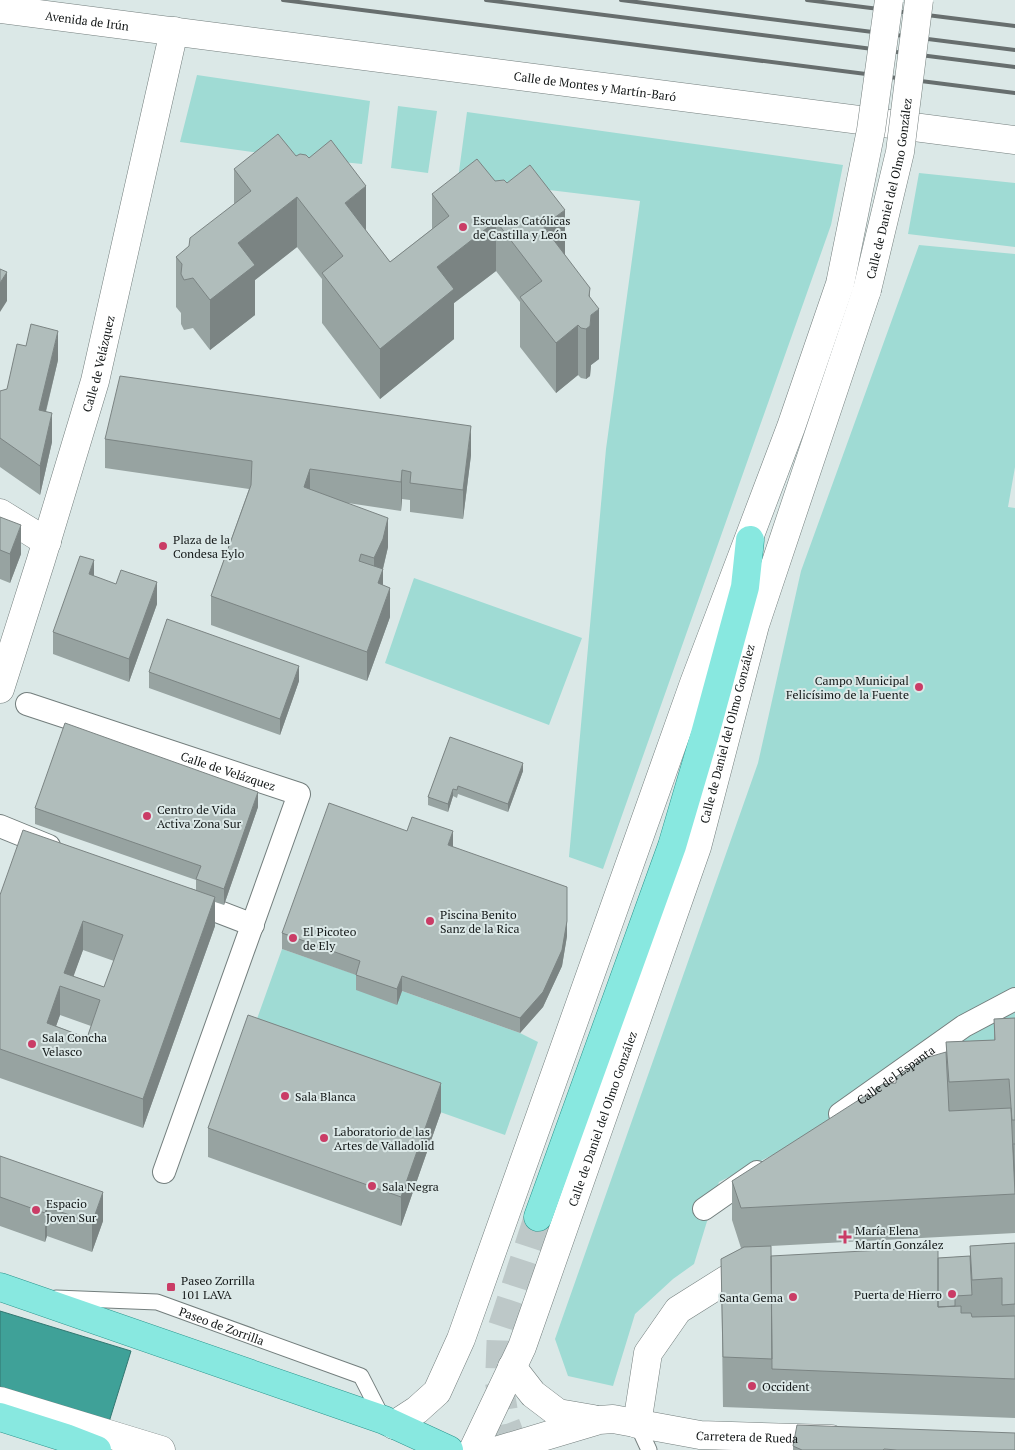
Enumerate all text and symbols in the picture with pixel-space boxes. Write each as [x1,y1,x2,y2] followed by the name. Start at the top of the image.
[45,7,130,33] street label: Avenida de Irún
[513,68,677,104] street label: Calle de Montes y Martín-Baró
[862,97,914,280] street label: Calle de Daniel del Olmo González
[473,213,570,242] place label: Escuelas Católicas de Castilla y León
[457,221,469,233] marker: Escuelas Católicas de Castilla y León
[79,314,117,414] street label: Calle de Velázquez
[173,532,245,561] place label: Plaza de la Condesa Eylo
[157,540,169,552] marker: Plaza de la Condesa Eylo
[696,642,757,825] street label: Calle de Daniel del Olmo González
[786,673,909,702] place label: Campo Municipal Felicísimo de la Fuente
[913,681,925,693] marker: Campo Municipal Felicísimo de la Fuente
[179,748,278,793] street label: Calle de Velázquez
[157,802,242,831] place label: Centro de Vida Activa Zona Sur
[141,810,153,822] marker: Centro de Vida Activa Zona Sur
[440,907,520,936] place label: Piscina Benito Sanz de la Rica
[424,915,436,927] marker: Piscina Benito Sanz de la Rica
[303,924,357,953] place label: El Picoteo de Ely
[287,932,299,944] marker: El Picoteo de Ely
[564,1029,640,1208] street label: Calle de Daniel del Olmo González
[42,1030,107,1059] place label: Sala Concha Velasco
[26,1038,38,1050] marker: Sala Concha Velasco
[854,1042,937,1107] street label: Calle del Espanta
[295,1089,356,1104] place label: Sala Blanca
[279,1090,291,1102] marker: Sala Blanca
[334,1124,435,1153] place label: Laboratorio de las Artes de Valladolid
[318,1132,330,1144] marker: Laboratorio de las Artes de Valladolid
[382,1179,439,1194] place label: Sala Negra
[366,1180,378,1192] marker: Sala Negra
[46,1196,97,1225] place label: Espacio Joven Sur
[30,1204,42,1216] marker: Espacio Joven Sur
[855,1223,944,1252] place label: María Elena Martín González
[839,1231,851,1243] marker: María Elena Martín González
[181,1273,255,1302] place label: Paseo Zorrilla 101 LAVA
[165,1281,177,1293] marker: Paseo Zorrilla 101 LAVA
[854,1287,942,1302] place label: Puerta de Hierro
[946,1288,958,1300] marker: Puerta de Hierro
[719,1290,783,1305] place label: Santa Gema
[787,1291,799,1303] marker: Santa Gema
[177,1303,266,1348] street label: Paseo de Zorrilla
[762,1379,810,1394] place label: Occident
[746,1380,758,1392] marker: Occident
[695,1427,798,1445] street label: Carretera de Rueda

